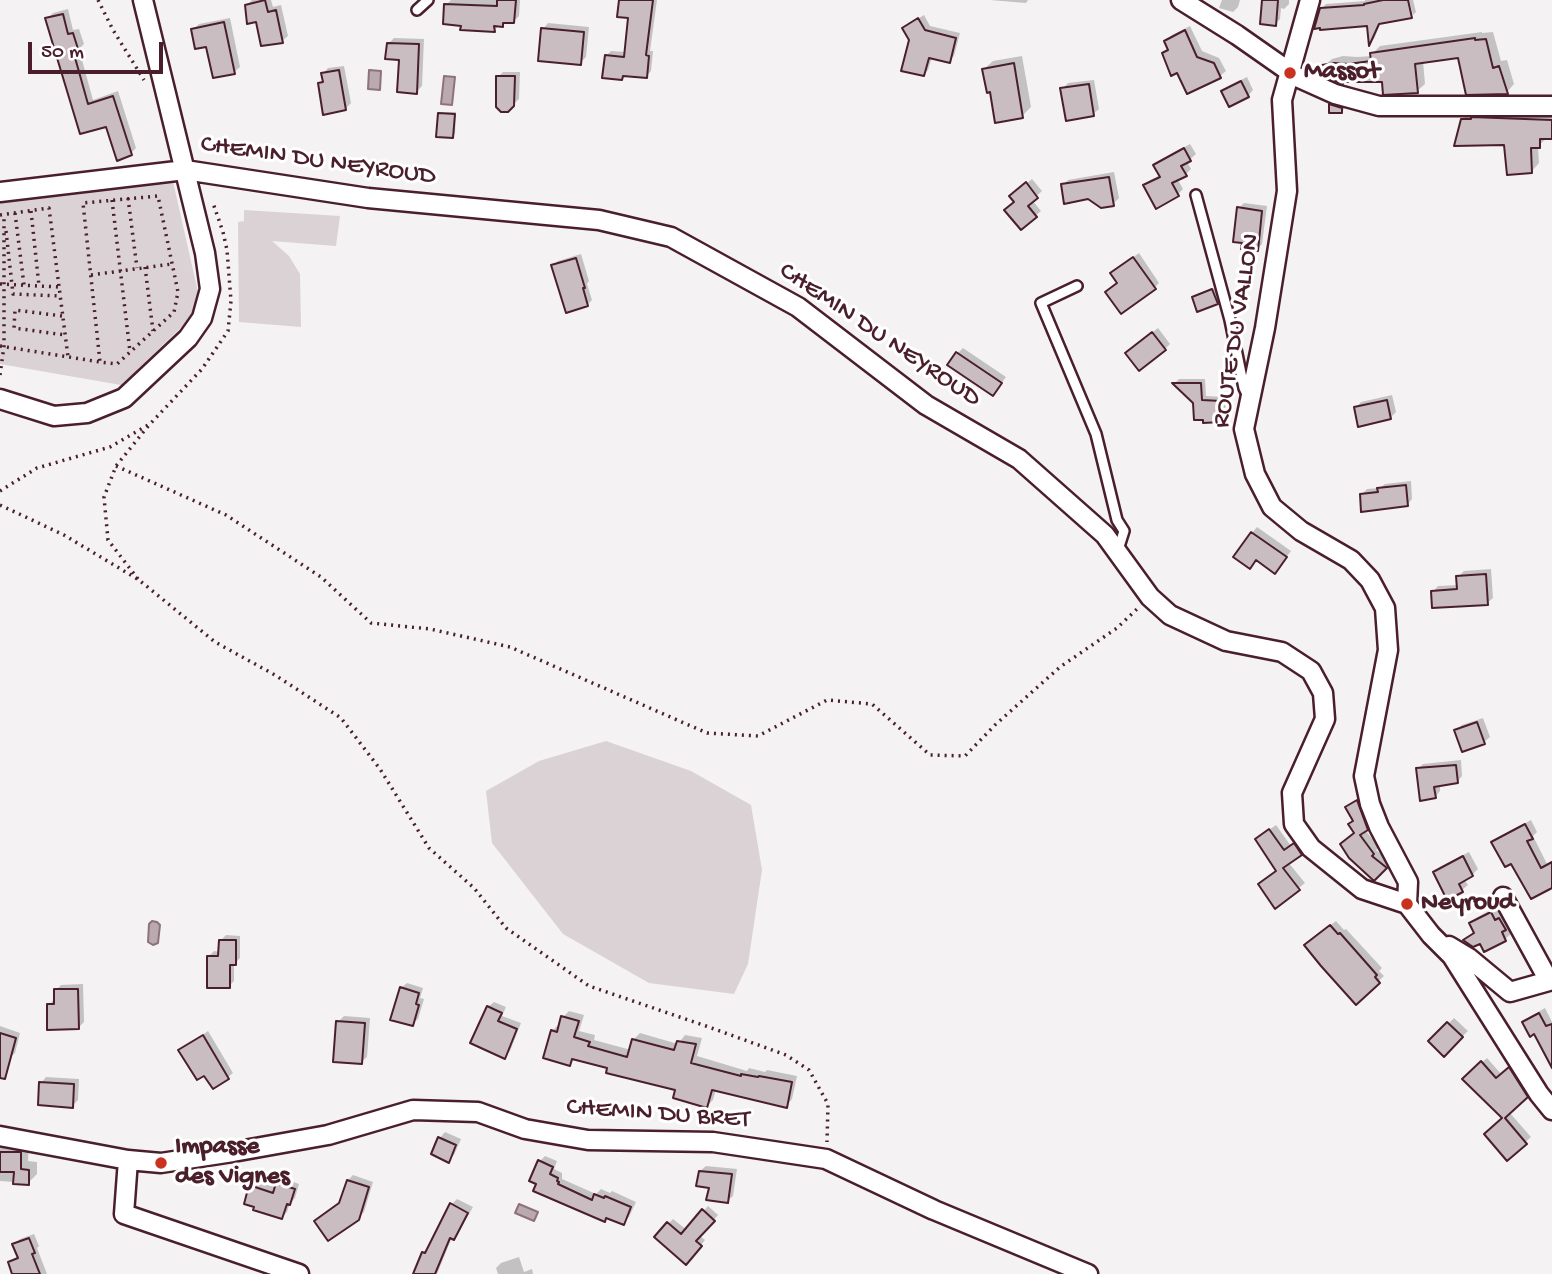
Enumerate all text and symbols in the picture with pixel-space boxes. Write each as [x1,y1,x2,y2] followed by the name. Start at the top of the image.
[32,28,166,72] scale bar
[41,41,84,66] text: 50 m
[1304,57,1380,89] place label: Massot
[1282,65,1298,81] marker: Massot
[198,130,438,194] street label: CHEMIN DU NEYROUD
[1207,232,1269,430] street label: ROUTE DU VALLON
[772,257,986,415] street label: CHEMIN DU NEYROUD
[1421,888,1514,920] place label: Neyroud
[1399,896,1415,912] marker: Neyroud
[565,1093,751,1137] street label: CHEMIN DU BRET
[175,1132,290,1194] place label: Impasse des Vignes
[153,1155,169,1171] marker: Impasse des Vignes

